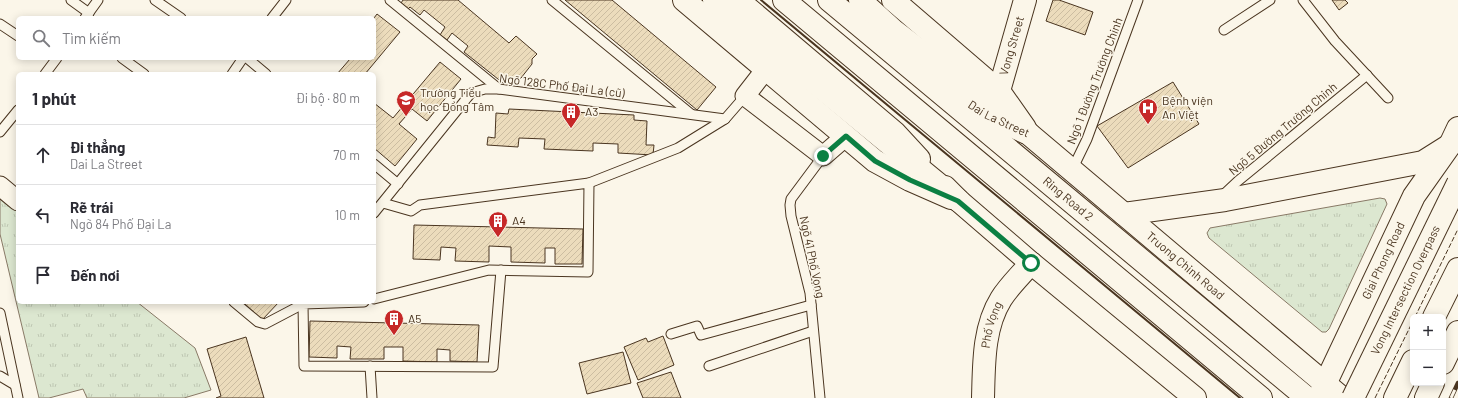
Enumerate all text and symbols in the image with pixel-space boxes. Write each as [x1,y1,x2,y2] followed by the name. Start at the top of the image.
[996,14,1026,77] street label: Vong Street
[1063,15,1125,146] street label: Ngõ 1 Đường Trường Chinh
[16,16,376,60] search box
[30,27,52,49] icon: search
[62,29,121,47] text: Tìm kiếm
[499,70,627,100] street label: Ngõ 128C Phố Đại La (cũ)
[1226,79,1339,178] street label: Ngõ 5 Đường Trường Chinh
[420,85,494,113] place label: Trường Tiểu học Đồng Tâm
[32,88,76,108] text: 1 phút
[395,89,417,117] school or university icon: Trường Tiểu học Đồng Tâm
[296,90,360,106] text: Đi bộ · 80 m
[1162,93,1213,121] place label: Bệnh viện An Việt
[966,97,1032,139] street label: Dai La Street
[1137,97,1159,125] hospital icon: Bệnh viện An Việt
[560,101,582,129] building icon: A3
[585,104,598,118] place label: A3
[70,138,125,156] text: Đi thẳng
[32,144,54,166] icon: ahead
[333,147,360,163] text: 70 m
[814,147,832,165] route end
[70,156,143,172] text: Dai La Street
[1041,173,1097,223] street label: Ring Road 2
[70,198,113,216] text: Rẽ trái
[32,204,54,226] icon: left
[335,207,360,223] text: 10 m
[487,210,509,238] building icon: A4
[512,213,526,227] place label: A4
[797,214,829,299] street label: Ngõ 41 Phố Vọng
[70,216,171,232] text: Ngõ 84 Phố Đại La
[1358,219,1407,301] street label: Giai Phong Road
[1367,223,1442,357] street label: Vong Intersection Overpass
[1144,228,1228,302] street label: Truong Chinh Road
[1022,254,1040,272] route start
[32,264,54,286] icon: arrive
[70,266,120,284] text: Đến nơi
[978,299,1004,349] street label: Phố Vọng
[383,308,405,336] building icon: A5
[408,311,421,325] place label: A5
[1410,314,1446,386] map controls
[1410,314,1446,350] button: +
[1410,350,1446,386] button: −

